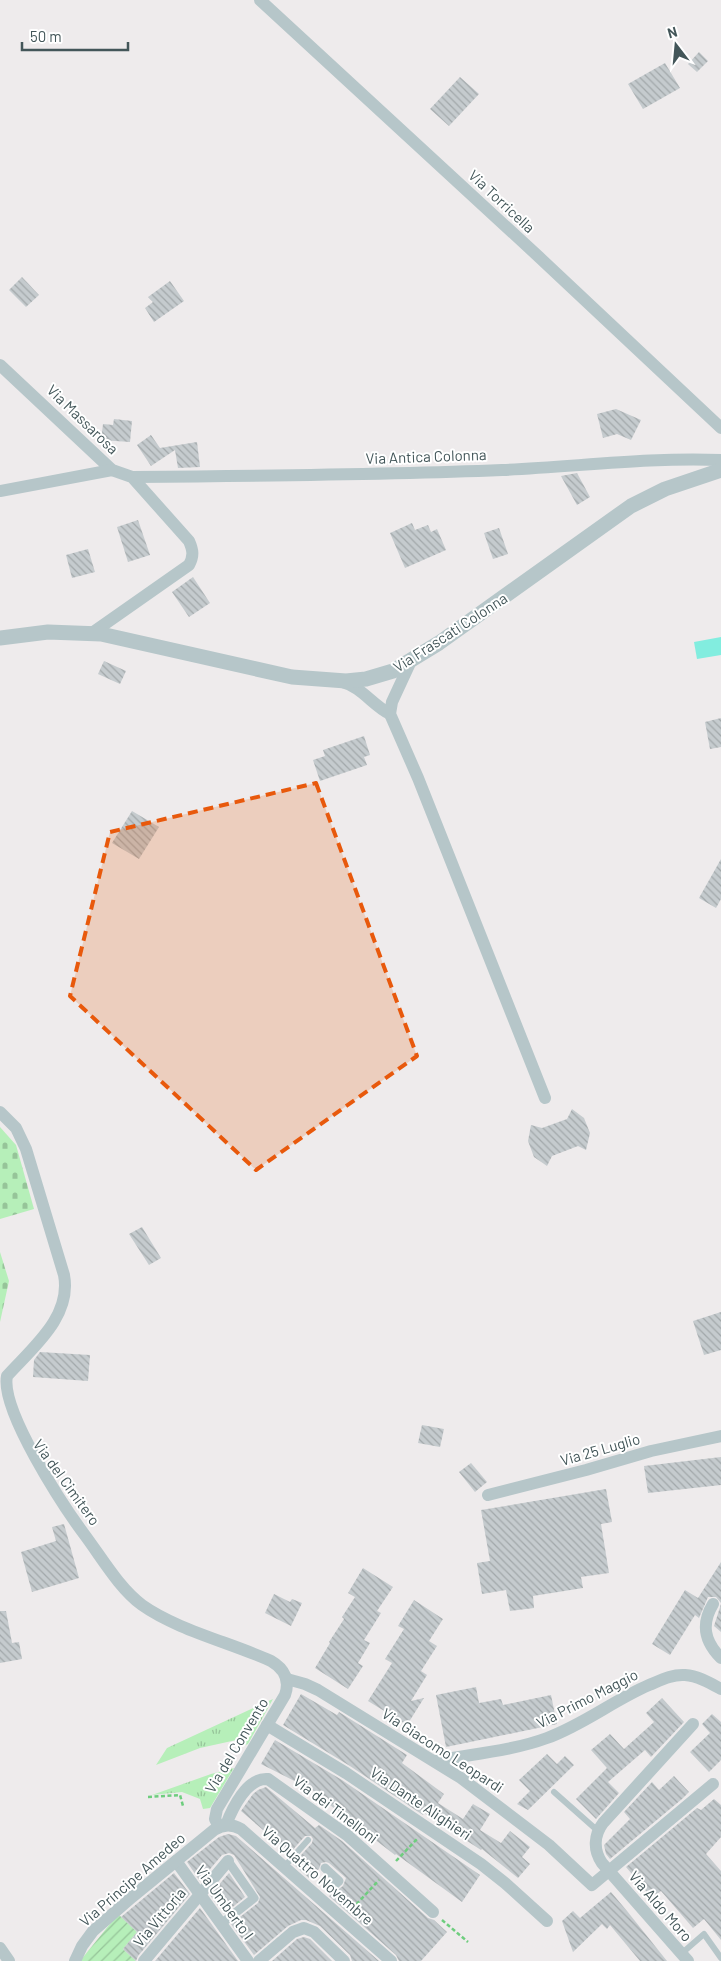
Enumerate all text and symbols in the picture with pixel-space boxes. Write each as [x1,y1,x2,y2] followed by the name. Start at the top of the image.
[22,20,129,52] scale bar
[651,20,701,70] north arrow
[665,23,679,41] text: N
[30,27,62,45] text: 50 m
[465,166,539,236] street label: Via Torricella
[44,381,122,457] street label: Via Massarosa
[365,445,487,467] street label: Via Antica Colonna
[390,588,510,676] street label: Via Frascati Colonna
[558,1429,642,1469] street label: Via 25 Luglio
[30,1435,104,1529] street label: Via del Cimitero
[533,1665,641,1731] street label: Via Primo Maggio
[201,1694,271,1796] street label: Via del Convento
[379,1704,507,1796] street label: Via Giacomo Leopardi
[367,1763,475,1843] street label: Via Dante Alighieri
[290,1771,382,1847] street label: Via dei Tinelloni
[259,1822,377,1928] street label: Via Quattro Novembre
[76,1828,188,1930] street label: Via Principe Amedeo
[192,1861,258,1943] street label: Via Umberto I
[625,1867,697,1945] street label: Via Aldo Moro
[129,1884,189,1950] street label: Via Vittoria

